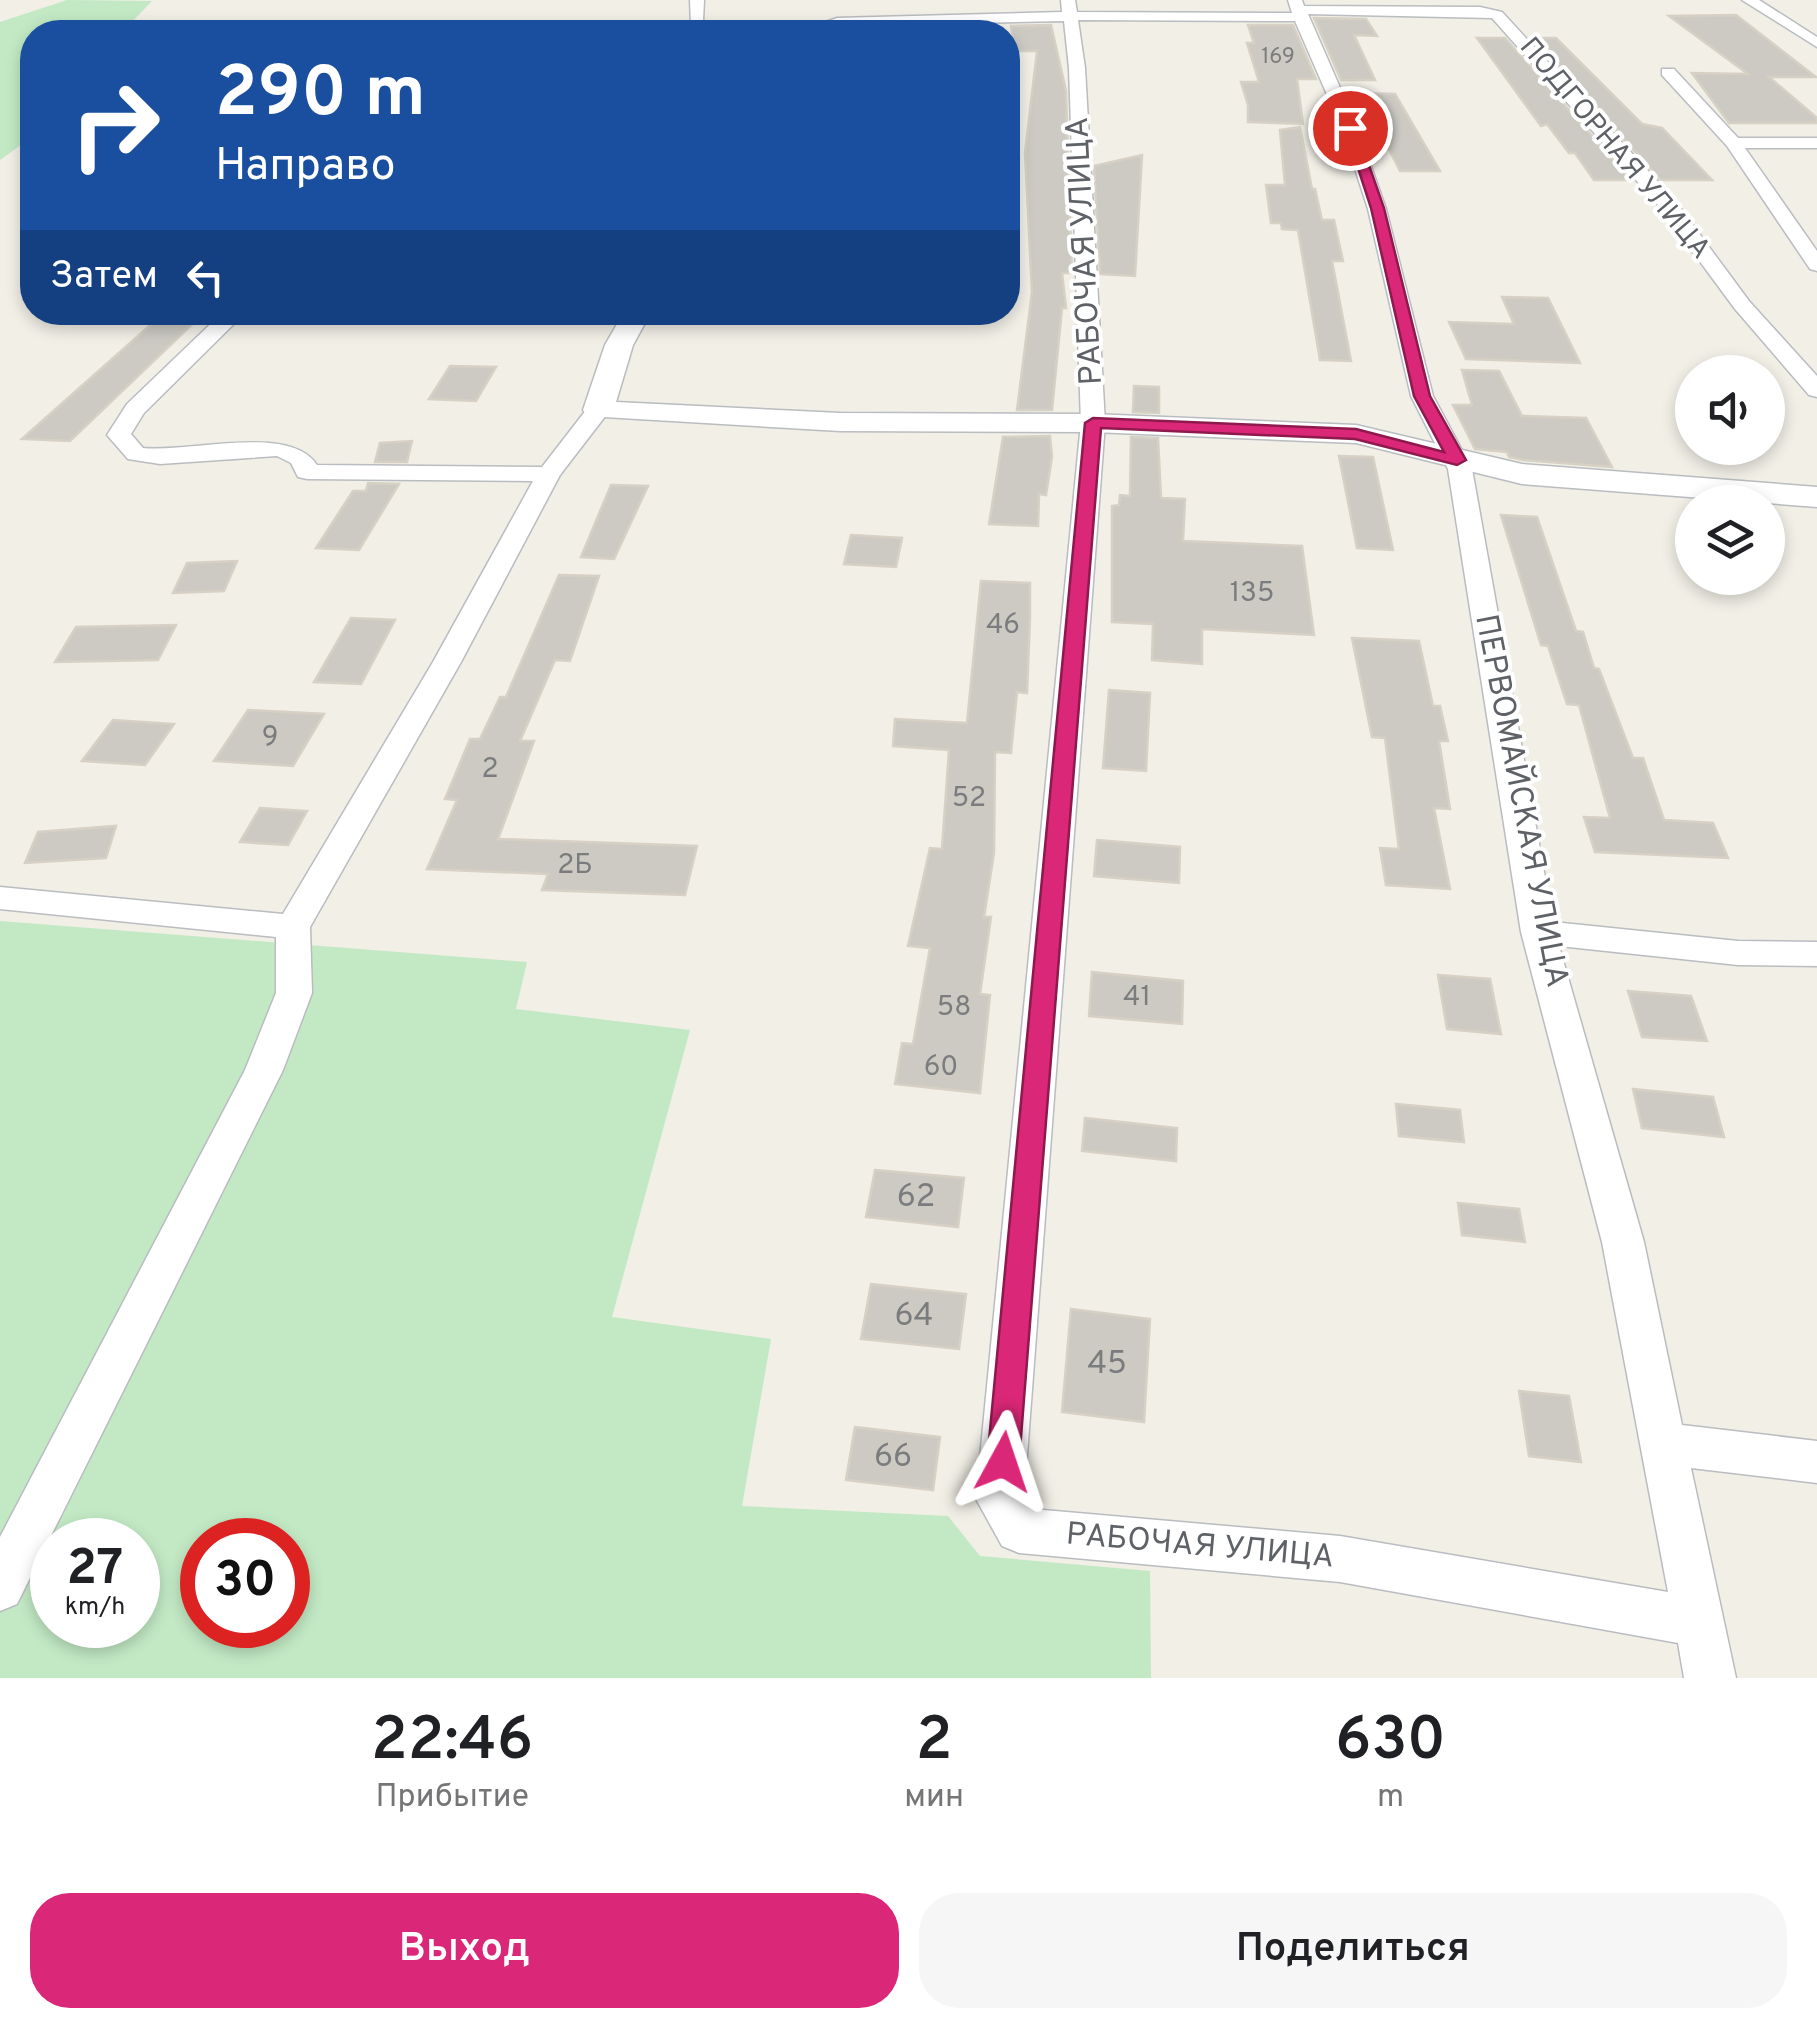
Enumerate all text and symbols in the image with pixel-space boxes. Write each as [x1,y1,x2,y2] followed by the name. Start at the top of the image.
[1511,31,1717,267] street label: ПОДГОРНАЯ УЛИЦА
[1261,44,1295,71] house number: 169
[215,52,426,141] text: 290 m
[50,60,180,190] icon: right
[1308,86,1393,171] pin
[1323,101,1378,156] icon: arrive
[1059,116,1113,386] street label: РАБОЧАЯ УЛИЦА
[215,139,396,196] text: Направо
[178,250,233,305] icon: left
[50,253,158,302] text: Затем
[1675,355,1785,595] map controls
[1675,355,1785,465] button: sound
[1675,485,1785,595] button: layers
[1230,576,1274,612] house number: 135
[986,608,1020,644] house number: 46
[1464,611,1579,991] street label: ПЕРВОМАЙСКАЯ УЛИЦА
[262,720,278,756] house number: 9
[481,752,499,788] house number: 2
[952,781,986,817] house number: 52
[557,848,593,884] house number: 2Б
[1123,980,1151,1016] house number: 41
[937,990,971,1026] house number: 58
[924,1050,958,1086] house number: 60
[897,1178,935,1218] house number: 62
[895,1297,933,1337] house number: 64
[1087,1345,1127,1385] house number: 45
[951,1410,1055,1514] position arrow
[874,1438,912,1478] house number: 66
[1064,1515,1336,1579] street label: РАБОЧАЯ УЛИЦА
[180,1518,310,1648] speed limit sign: 30
[67,1539,123,1602] text: 27
[65,1592,125,1624] text: km/h
[371,1705,533,1781] text: 22:46
[916,1705,953,1781] text: 2
[1335,1705,1446,1781] text: 630
[375,1778,529,1818] text: Прибытие
[904,1778,964,1818] text: мин
[1377,1778,1404,1818] text: m
[30,1893,899,2008] button: Выход
[919,1893,1787,2008] button: Поделиться

